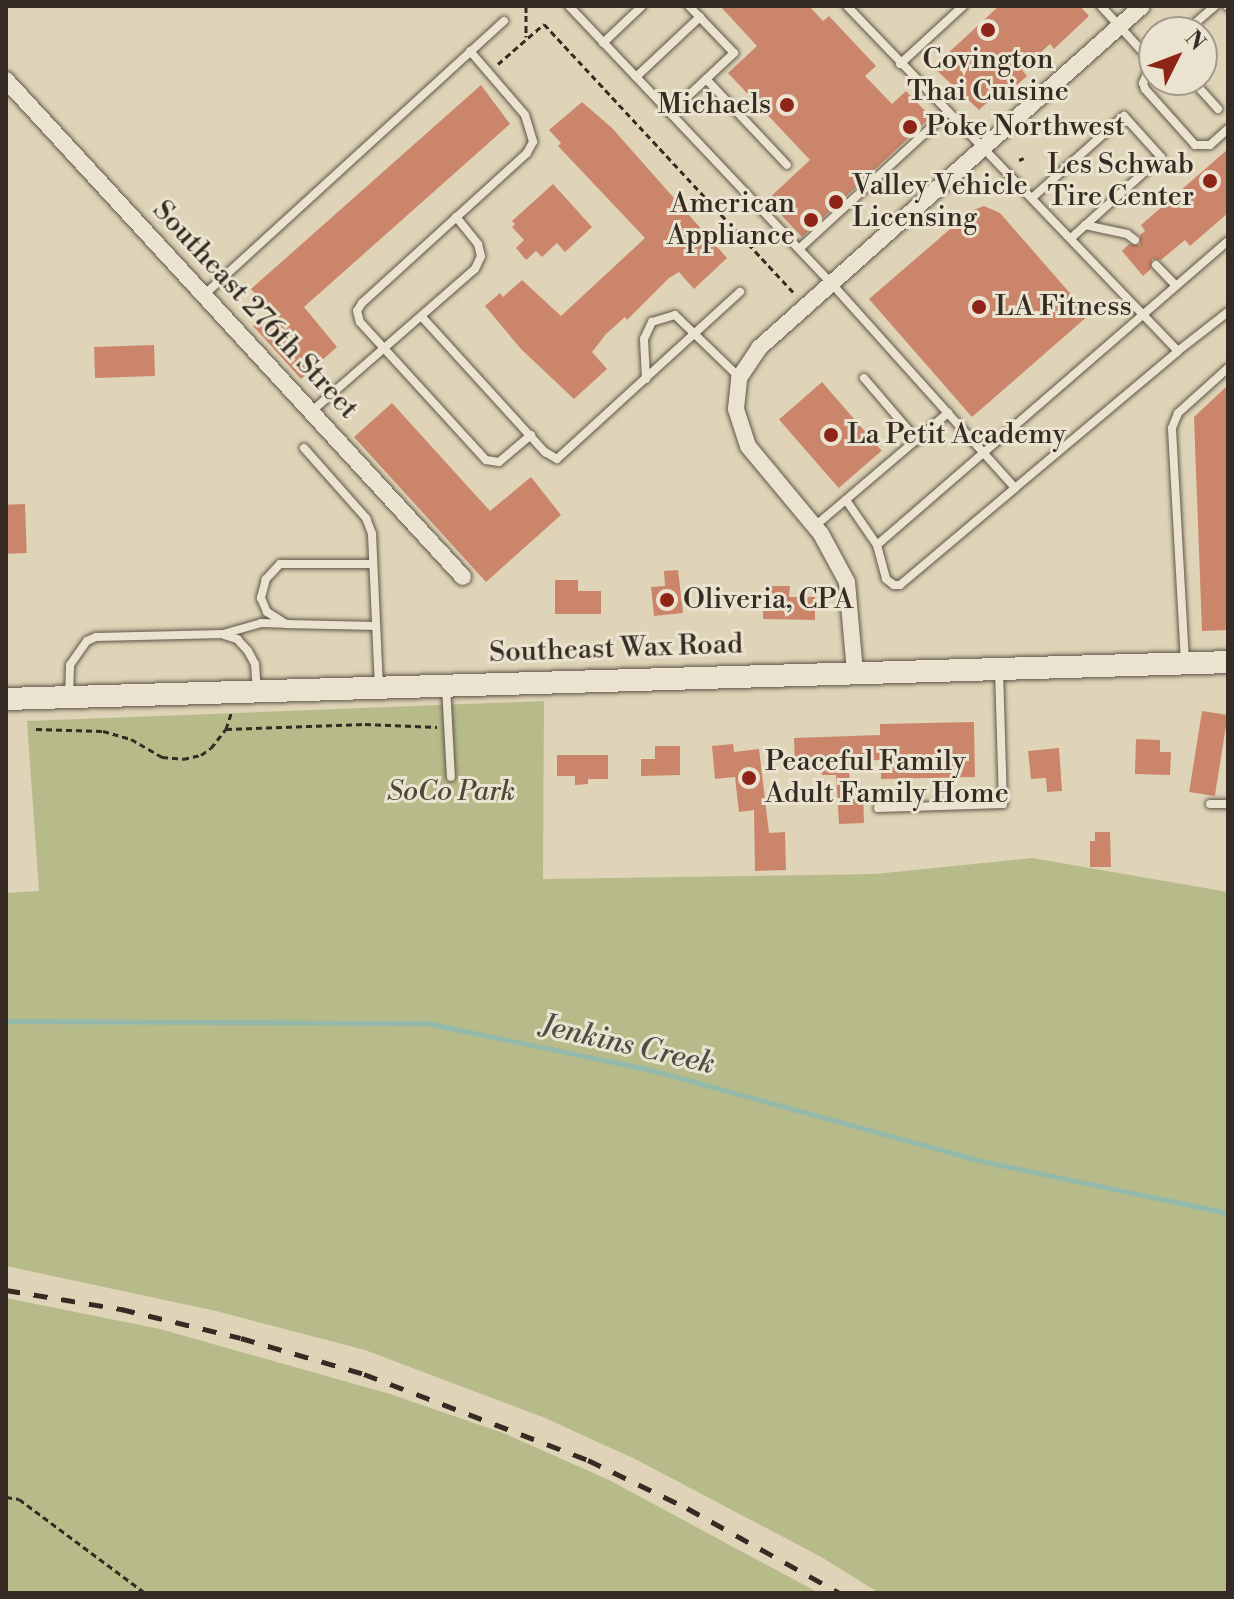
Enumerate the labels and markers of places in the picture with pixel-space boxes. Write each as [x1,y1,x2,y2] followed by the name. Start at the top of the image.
[979,21,997,39] marker: Covington Thai Cuisine
[907,43,1069,109] place label: Covington Thai Cuisine
[658,88,771,122] place label: Michaels
[778,96,796,114] marker: Michaels
[926,110,1125,144] place label: Poke Northwest
[901,118,919,136] marker: Poke Northwest
[1047,148,1194,214] place label: Les Schwab Tire Center
[852,169,1028,235] place label: Valley Vehicle Licensing
[1201,172,1219,190] marker: Les Schwab Tire Center
[667,187,795,253] place label: American Appliance
[827,193,845,211] marker: Valley Vehicle Licensing
[802,211,820,229] marker: American Appliance
[995,290,1132,324] place label: LA Fitness
[970,298,988,316] marker: LA Fitness
[847,418,1066,452] place label: La Petit Academy
[822,426,840,444] marker: La Petit Academy
[683,583,853,617] place label: Oliveria, CPA
[658,591,676,609] marker: Oliveria, CPA
[765,745,1009,811] place label: Peaceful Family Adult Family Home
[740,769,758,787] marker: Peaceful Family Adult Family Home

